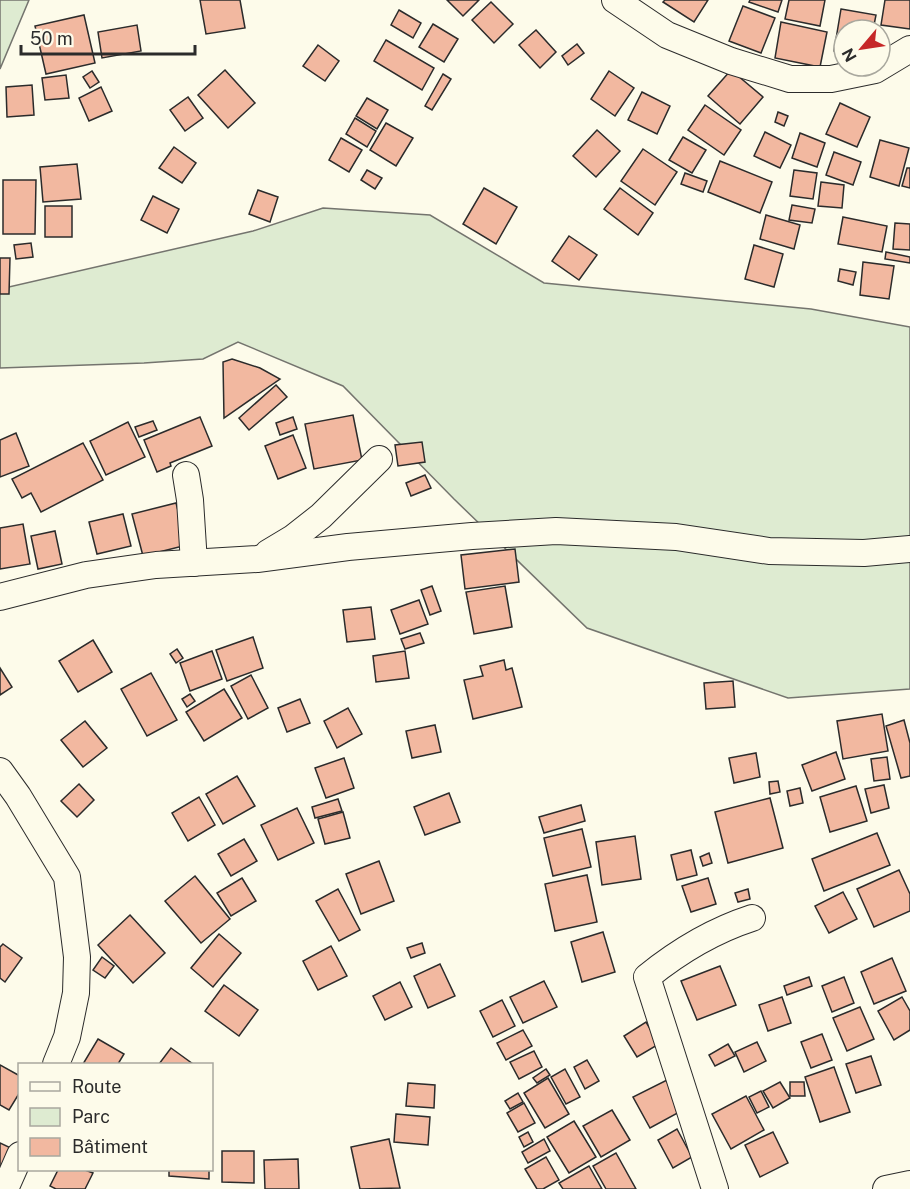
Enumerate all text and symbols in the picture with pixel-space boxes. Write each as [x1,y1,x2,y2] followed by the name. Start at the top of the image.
[21,18,195,56] scale bar
[832,18,892,78] north arrow
[30,28,73,49] text: 50 m
[838,45,861,65] text: N
[18,1063,213,1171] legend
[72,1076,121,1097] text: Route
[72,1106,110,1127] text: Parc
[72,1136,148,1157] text: Bâtiment

